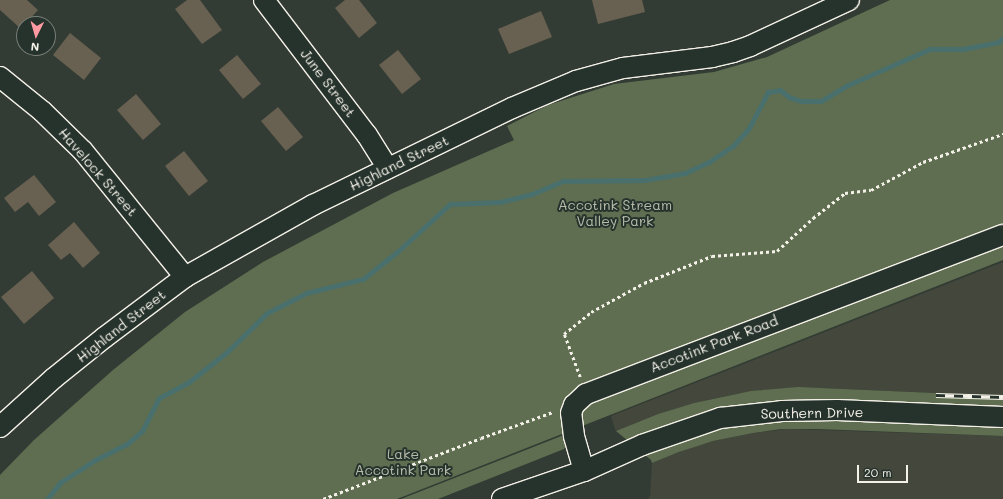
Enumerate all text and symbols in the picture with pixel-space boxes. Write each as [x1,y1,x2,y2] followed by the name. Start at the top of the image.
[16,16,56,56] north arrow
[30,40,40,55] text: N
[297,46,359,120] street label: June Street
[55,124,141,220] street label: Havelock Street
[347,132,451,194] street label: Highland Street
[558,197,672,230] park label: Accotink Stream Valley Park
[73,286,169,366] street label: Highland Street
[648,312,780,376] street label: Accotink Park Road
[760,404,864,422] street label: Southern Drive
[355,446,451,478] park label: Lake Accotink Park
[859,457,910,483] scale bar
[864,464,892,480] text: 20 m

